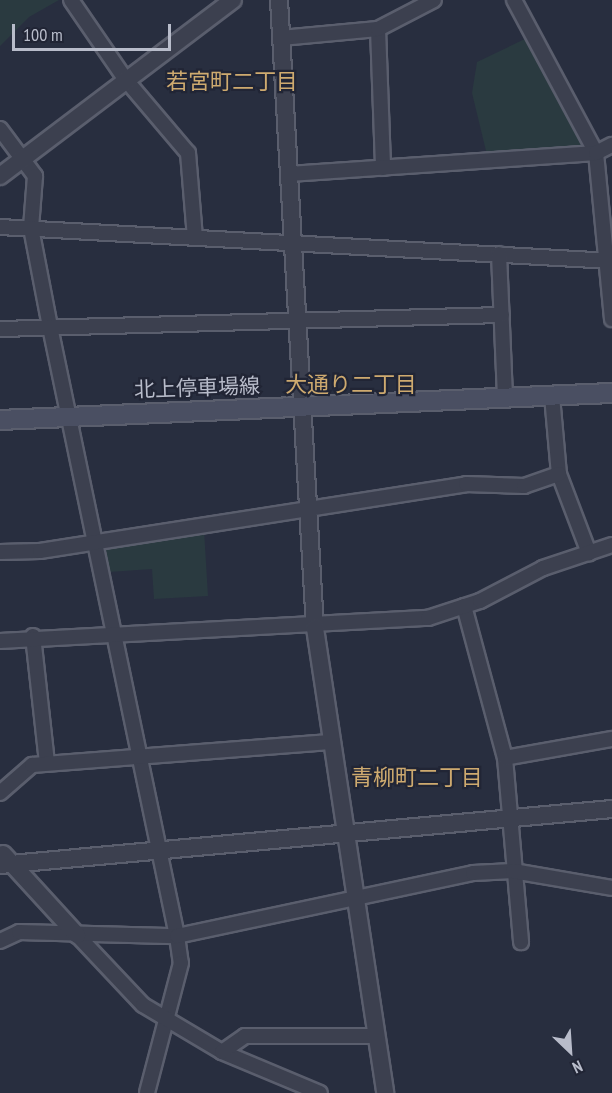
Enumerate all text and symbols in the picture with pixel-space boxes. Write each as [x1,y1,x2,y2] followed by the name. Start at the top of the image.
[15,12,174,50] scale bar
[23,23,63,46] text: 100 m
[166,69,298,95] district label: 若宮町二丁目
[285,372,417,398] district label: 大通り二丁目
[134,373,260,403] street label: 北上停車場線
[351,765,483,791] district label: 青柳町二丁目
[540,1021,600,1081] north arrow
[569,1056,586,1078] text: N

